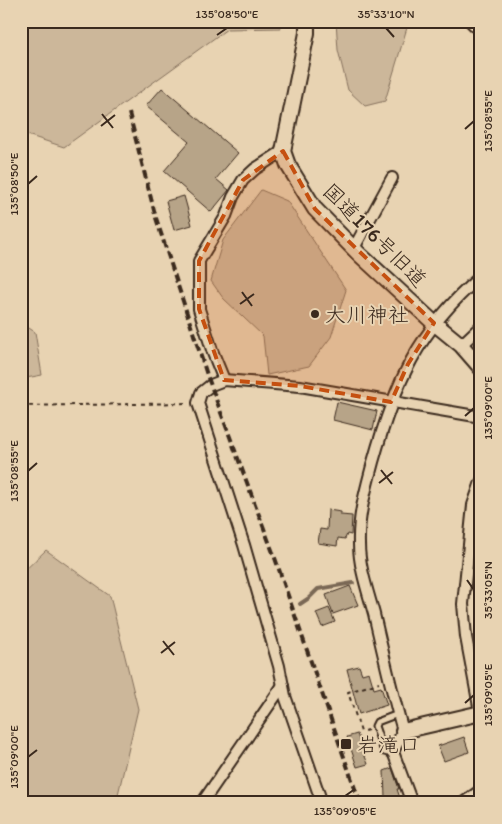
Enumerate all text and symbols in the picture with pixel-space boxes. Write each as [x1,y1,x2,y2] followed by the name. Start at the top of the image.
[196,7,259,21] text: 135°08'50"E
[357,7,415,21] text: 35°33'10"N
[481,90,495,152] text: 135°08'55"E
[7,152,21,215] text: 135°08'50"E
[318,178,432,292] street label: 国道176号旧道
[325,302,409,327] place label: 大川神社
[309,308,321,320] marker: 大川神社
[481,376,495,440] text: 135°09'00"E
[7,440,21,502] text: 135°08'55"E
[481,561,495,619] text: 35°33'05"N
[481,663,495,726] text: 135°09'05"E
[7,725,21,789] text: 135°09'00"E
[357,732,420,757] place label: 岩滝口
[339,737,353,751] marker: 岩滝口
[314,804,377,818] text: 135°09'05"E

